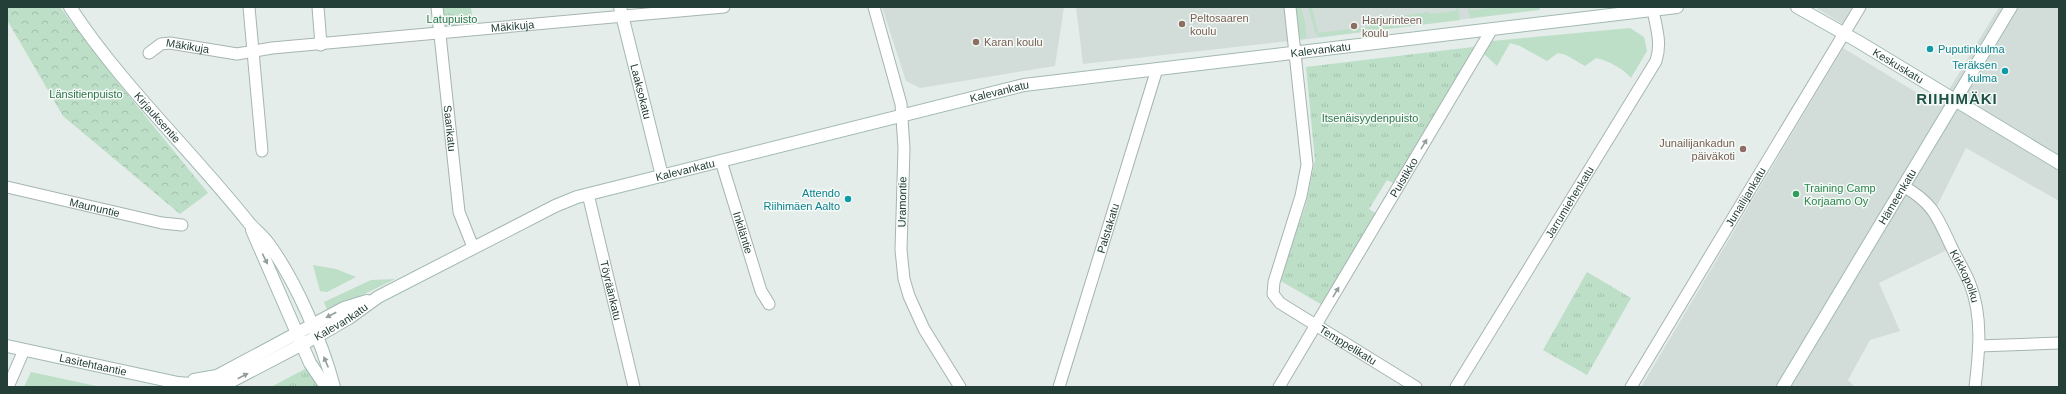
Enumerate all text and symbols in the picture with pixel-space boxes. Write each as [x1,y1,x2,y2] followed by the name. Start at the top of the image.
[1190,12,1249,37] place label: Peltosaaren koulu
[427,13,477,25] park label: Latupuisto
[1362,14,1422,39] place label: Harjurinteen koulu
[490,18,536,34] street label: Mäkikuja
[1177,19,1187,29] marker: Peltosaaren koulu
[1349,21,1359,31] marker: Harjurinteen koulu
[165,36,211,55] street label: Mäkikuja
[984,36,1043,48] place label: Karan koulu
[971,37,981,47] marker: Karan koulu
[1290,40,1351,59] street label: Kalevankatu
[1938,43,2006,55] place label: Puputinkulma
[1925,44,1935,54] marker: Puputinkulma
[1871,46,1926,86] street label: Keskuskatu
[1952,59,1998,84] place label: Teräksen kulma
[628,63,654,120] street label: Laaksokatu
[2000,66,2010,76] marker: Teräksen kulma
[969,78,1030,104] street label: Kalevankatu
[49,88,123,100] park label: Länsitienpuisto
[132,90,183,145] street label: Kirjauksentie
[1916,90,1998,107] district label: RIIHIMÄKI
[442,105,458,152] street label: Saarikatu
[1322,112,1418,124] park label: Itsenäisyydenpuisto
[1659,137,1735,162] place label: Junailijankadun päiväkoti
[1421,138,1428,150] one-way arrow
[1738,144,1748,154] marker: Junailijankadun päiväkoti
[1387,155,1420,199] street label: Puistikko
[654,157,716,183] street label: Kalevankatu
[1543,164,1596,240] street label: Jarrumiehenkatu
[1723,165,1768,229] street label: Junailijankatu
[1876,167,1918,226] street label: Hämeenkatu
[896,177,908,227] street label: Uramontie
[1804,182,1876,207] place label: Training Camp Korjaamo Oy
[764,187,840,212] place label: Attendo Riihimäen Aalto
[1791,189,1801,199] marker: Training Camp Korjaamo Oy
[843,194,853,204] marker: Attendo Riihimäen Aalto
[68,196,121,219] street label: Maununtie
[1095,202,1121,255] street label: Palstakatu
[731,210,755,255] street label: Inkiläntie
[1948,248,1981,304] street label: Kirkkopolku
[262,253,268,265] one-way arrow
[598,259,624,321] street label: Töyräänkatu
[1332,286,1339,298] one-way arrow
[312,301,370,343] street label: Kalevankatu
[325,312,337,319] one-way arrow
[1317,323,1379,367] street label: Temppelikatu
[58,351,128,378] street label: Lasitehtaantie
[323,355,329,367] one-way arrow
[237,372,249,379] one-way arrow

